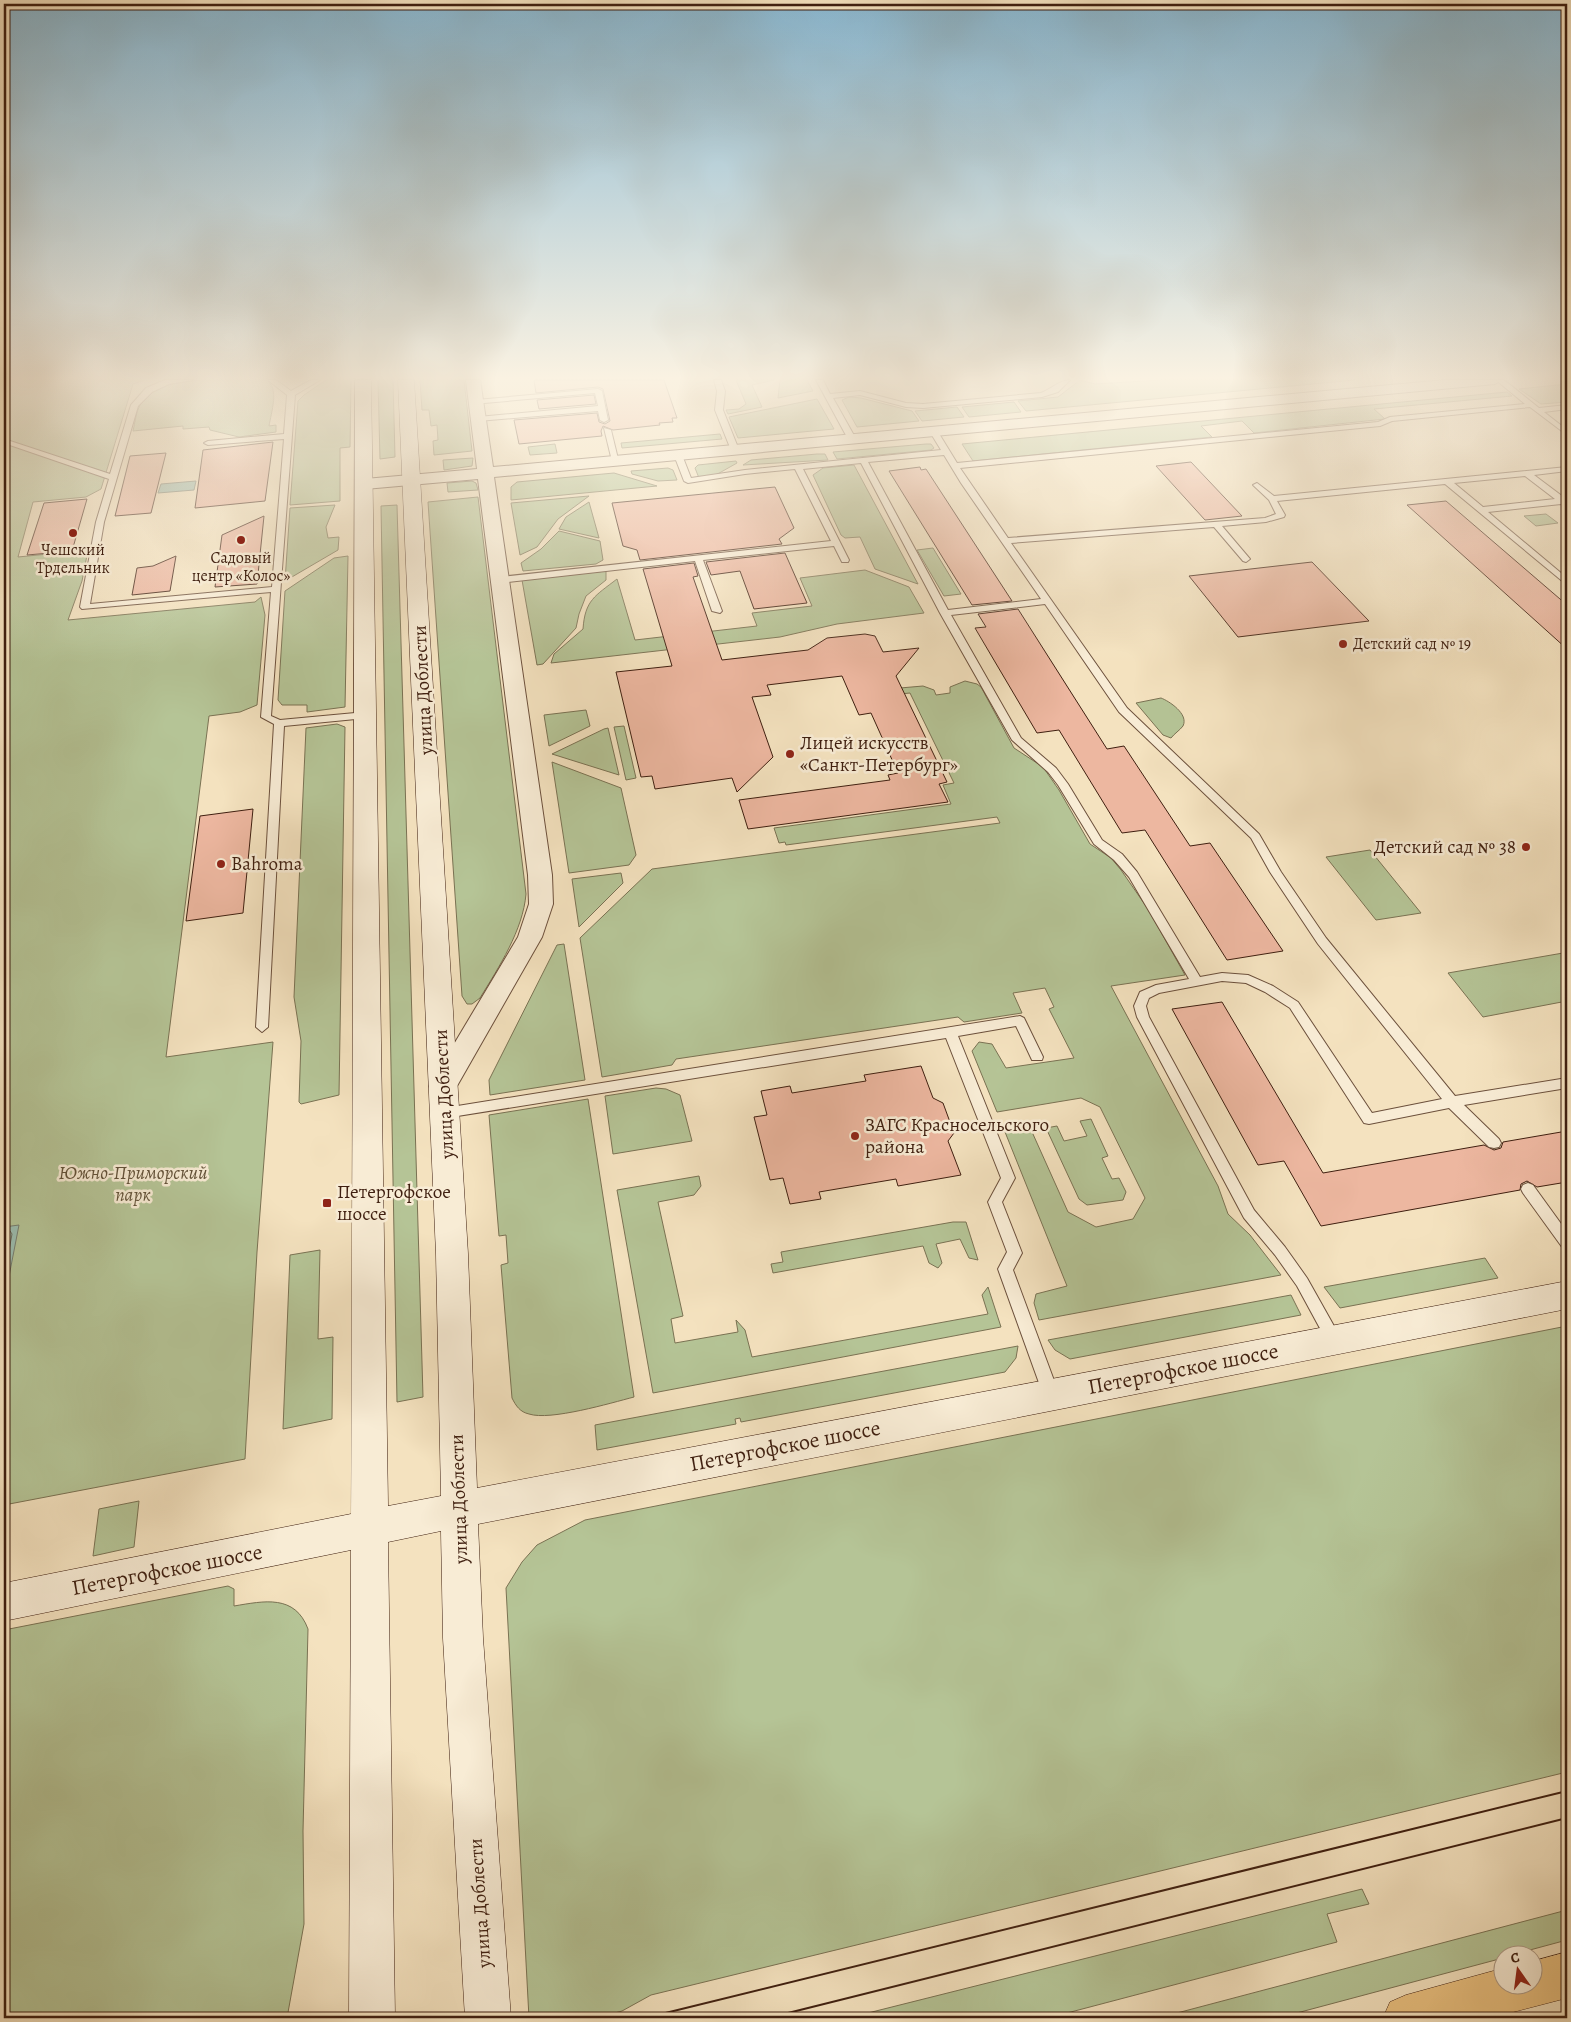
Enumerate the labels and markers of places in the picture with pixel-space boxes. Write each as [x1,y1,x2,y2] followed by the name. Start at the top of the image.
[67,527,79,539] marker: Чешский Трдельник
[235,534,247,546] marker: Садовый центр «Колос»
[36,539,110,579] place label: Чешский Трдельник
[192,547,290,587] place label: Садовый центр «Колос»
[1353,633,1471,655] place label: Детский сад № 19
[1337,638,1349,650] marker: Детский сад № 19
[800,730,958,778] place label: Лицей искусств «Санкт-Петербург»
[784,748,796,760] marker: Лицей искусств «Санкт-Петербург»
[1374,834,1516,860] place label: Детский сад № 38
[1520,841,1532,853] marker: Детский сад № 38
[231,851,303,877] place label: Bahroma
[215,858,227,870] marker: Bahroma
[865,1112,1049,1160] place label: ЗАГС Красносельского района
[849,1130,861,1142] marker: ЗАГС Красносельского района
[337,1179,451,1227] place label: Петергофское шоссе
[321,1197,333,1209] marker: Петергофское шоссе

